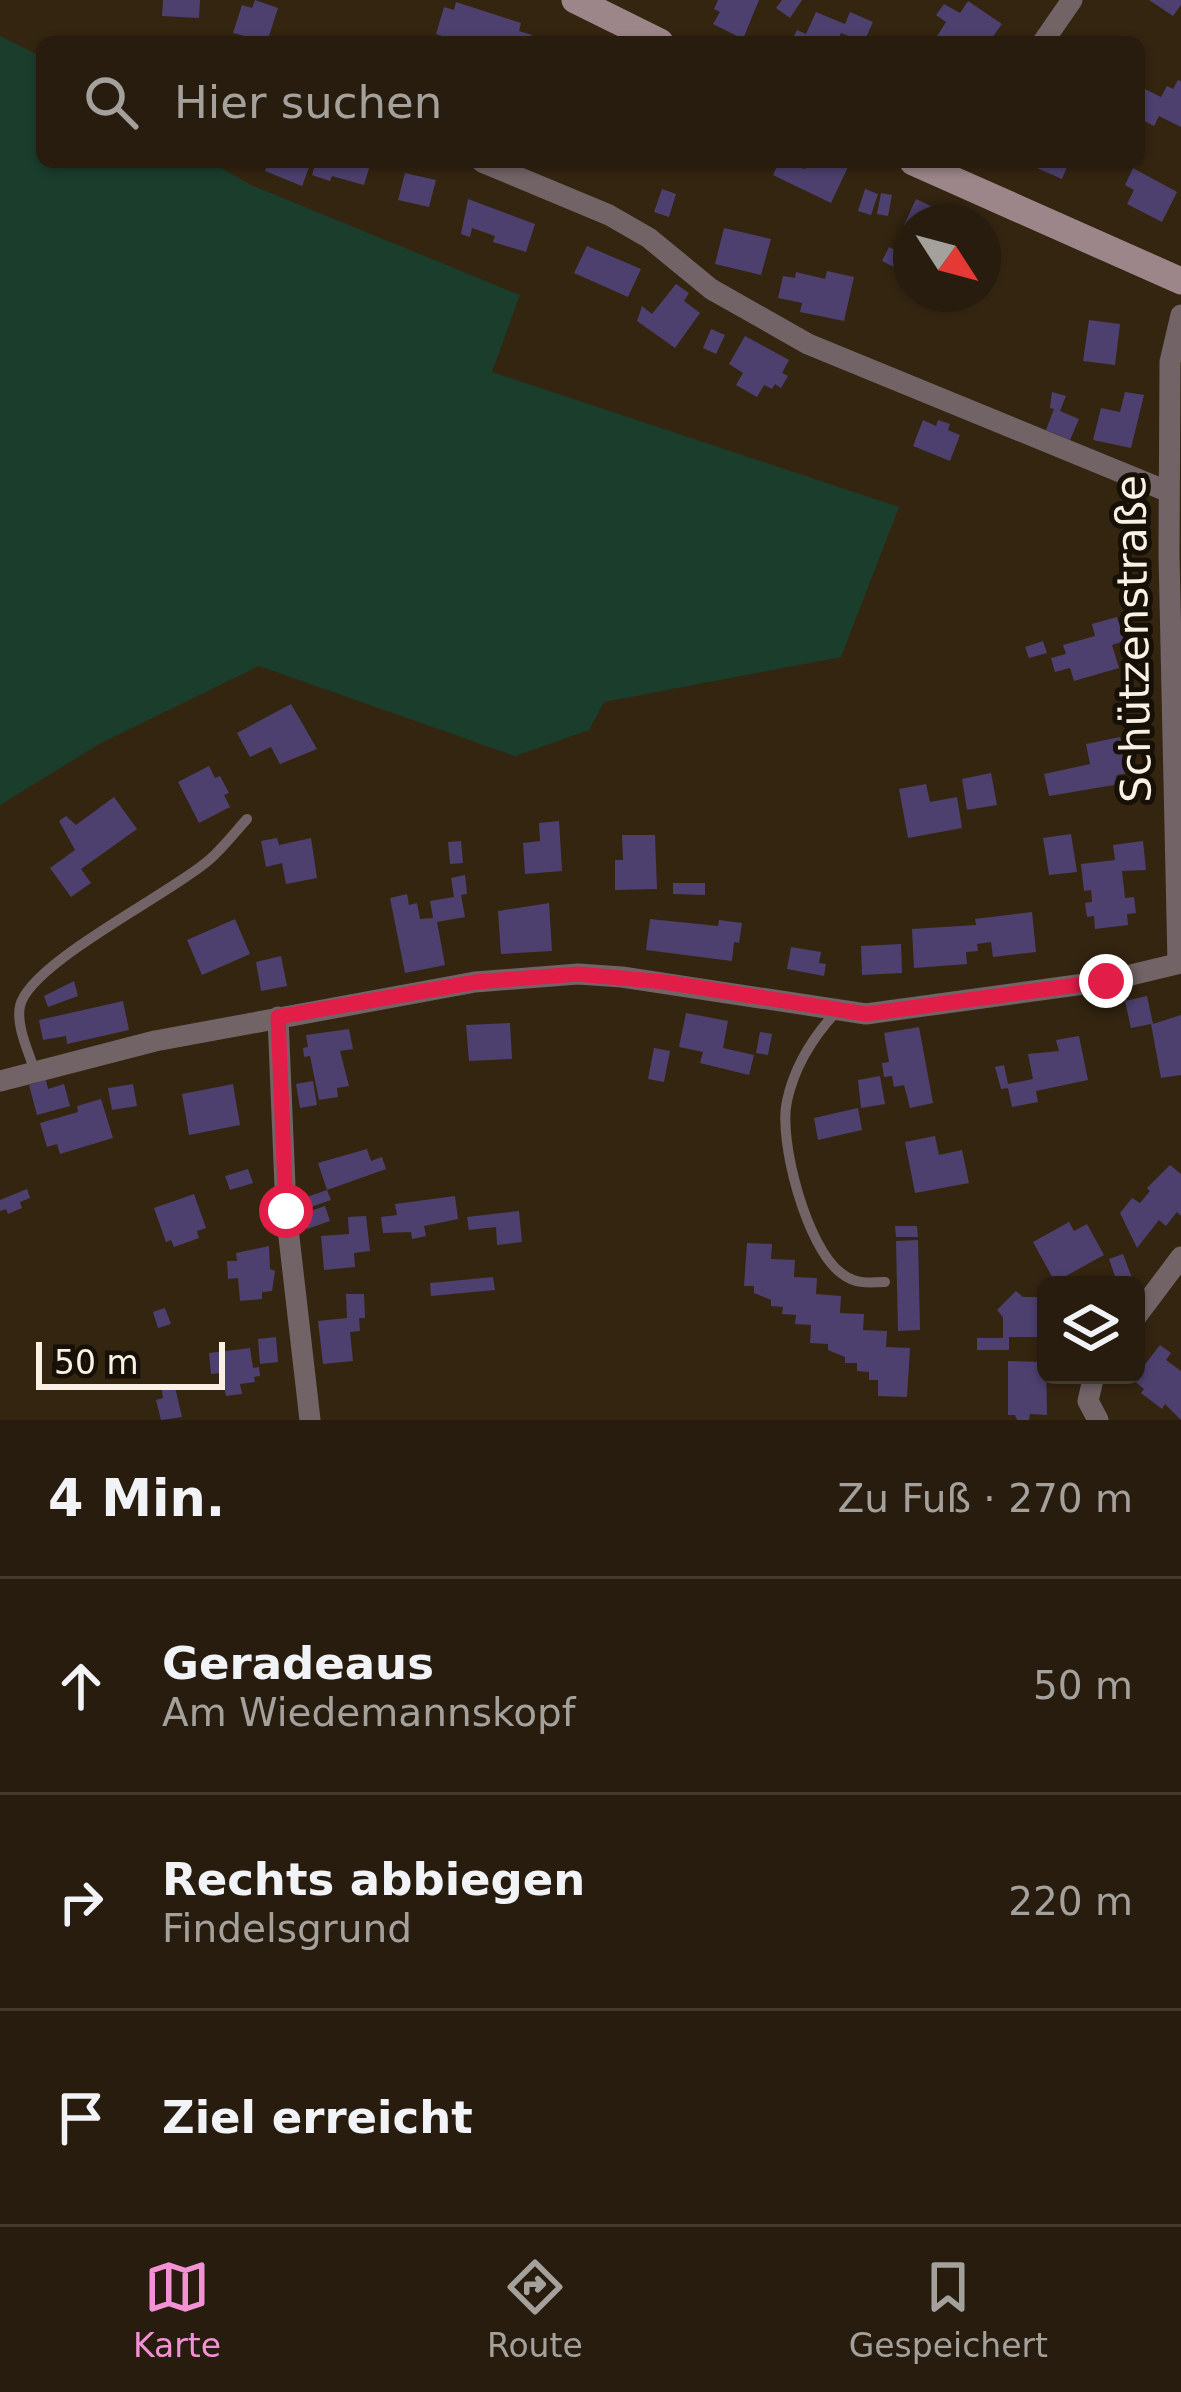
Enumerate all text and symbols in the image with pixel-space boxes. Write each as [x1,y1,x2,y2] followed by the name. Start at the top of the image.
[36,36,1145,168] search box
[78,69,144,135] icon: search
[174,76,442,129] text: Hier suchen
[893,204,1001,312] north arrow
[1106,475,1161,803] street label: Schützenstraße
[1079,954,1133,1008] route end
[259,1184,313,1238] route start
[1037,1276,1145,1384] map controls
[1037,1276,1145,1384] button: layers
[36,1336,225,1389] scale bar
[54,1343,139,1382] text: 50 m
[48,1469,225,1528] text: 4 Min.
[838,1476,1133,1521] text: Zu Fuß · 270 m
[162,1637,434,1690] text: Geradeaus
[48,1653,114,1719] icon: ahead
[1033,1663,1133,1708] text: 50 m
[162,1690,576,1735] text: Am Wiedemannskopf
[162,1853,585,1906] text: Rechts abbiegen
[48,1869,114,1935] icon: right
[1008,1879,1133,1924] text: 220 m
[162,1906,412,1951] text: Findelsgrund
[48,2085,114,2151] icon: arrive
[162,2091,473,2144] text: Ziel erreicht
[133,2254,221,2365] tab: Karte
[487,2254,583,2365] tab: Route
[849,2254,1048,2365] tab: Gespeichert

